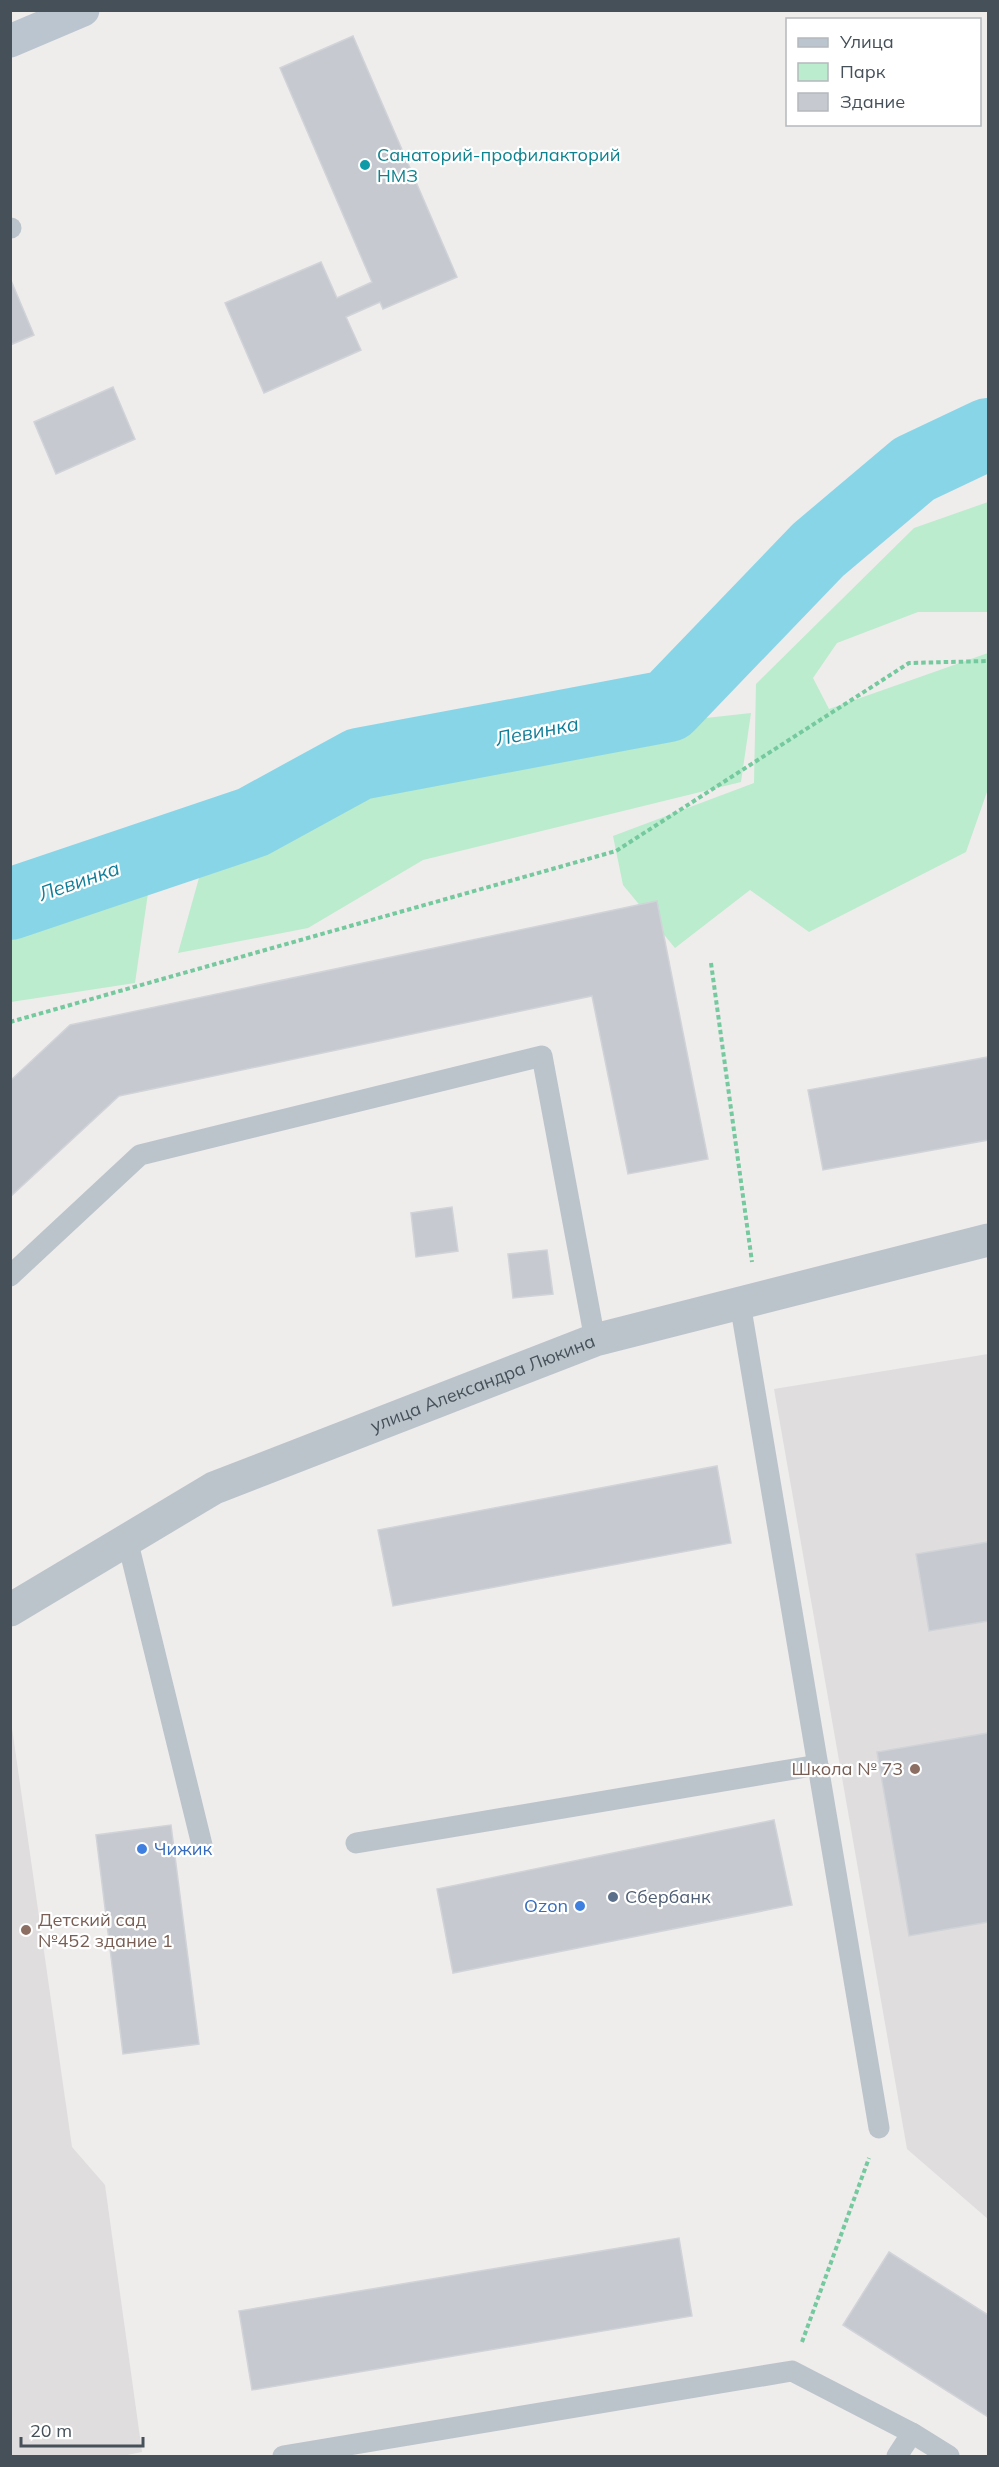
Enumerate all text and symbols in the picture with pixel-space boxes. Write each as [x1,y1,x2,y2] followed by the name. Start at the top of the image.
[786,18,981,126] legend
[839,30,894,53] text: Улица
[840,60,886,83] text: Парк
[840,90,905,113] text: Здание
[377,143,620,187] place label: Санаторий-профилакторий НМЗ
[358,158,372,172] marker: Санаторий-профилакторий НМЗ
[492,710,581,751] water label: Левинка
[34,855,123,906] water label: Левинка
[367,1329,598,1437] street label: улица Александра Люкина
[791,1757,903,1780] place label: Школа № 73
[908,1762,922,1776] marker: Школа № 73
[154,1837,212,1860] place label: Чижик
[135,1842,149,1856] marker: Чижик
[625,1885,711,1908] place label: Сбербанк
[606,1890,620,1904] marker: Сбербанк
[524,1894,568,1917] place label: Ozon
[573,1899,587,1913] marker: Ozon
[38,1908,173,1952] place label: Детский сад №452 здание 1
[19,1923,33,1937] marker: Детский сад №452 здание 1
[21,2410,142,2448] scale bar
[30,2419,72,2442] text: 20 m

